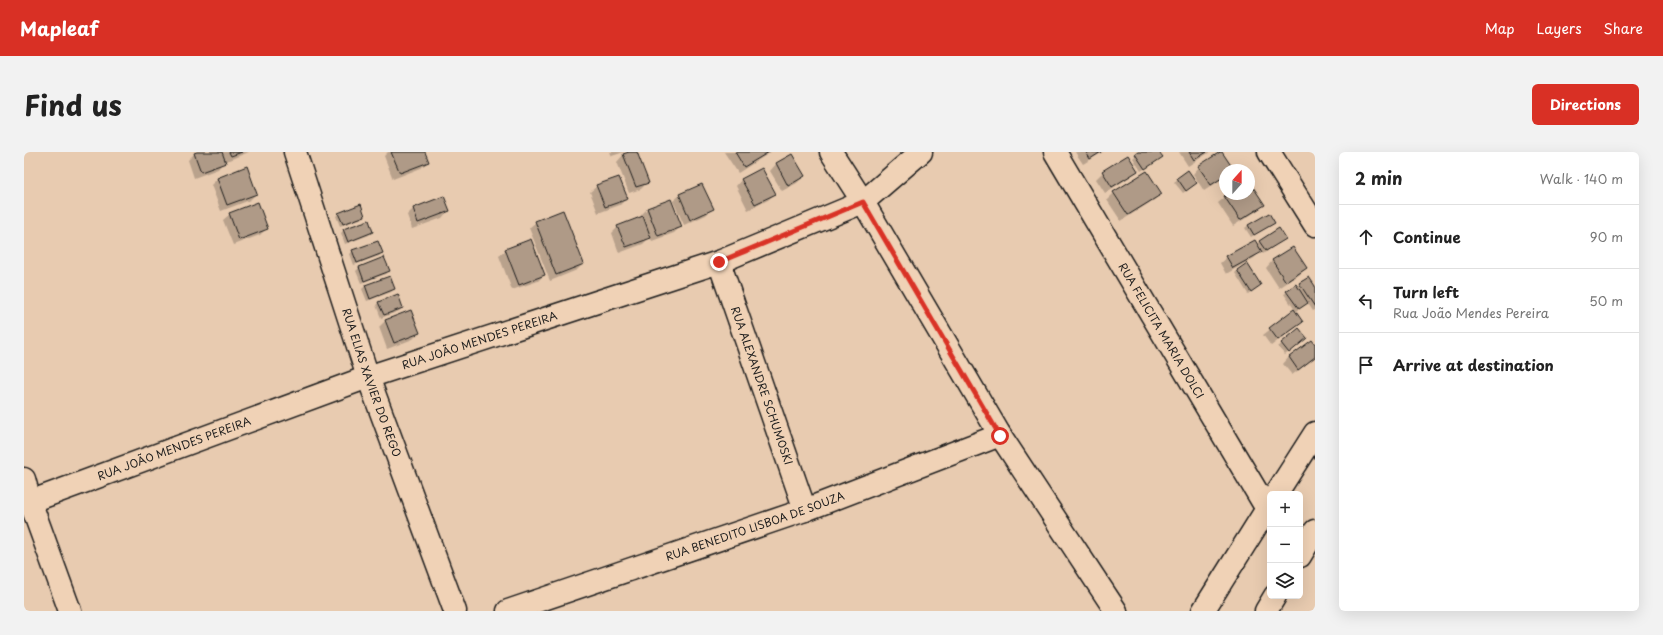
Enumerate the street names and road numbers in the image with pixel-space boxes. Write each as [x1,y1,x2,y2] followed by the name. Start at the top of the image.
[1115,259,1209,402] street label: RUA FELICITA MARIA DOLCI
[727,304,798,467] street label: RUA ALEXANDRE SCHUMOSKI
[338,306,406,459] street label: RUA ELIAS XAVIER DO REGO
[399,306,560,373] street label: RUA JOÃO MENDES PEREIRA
[95,412,254,484] street label: RUA JOÃO MENDES PEREIRA
[663,487,847,565] street label: RUA BENEDITO LISBOA DE SOUZA

